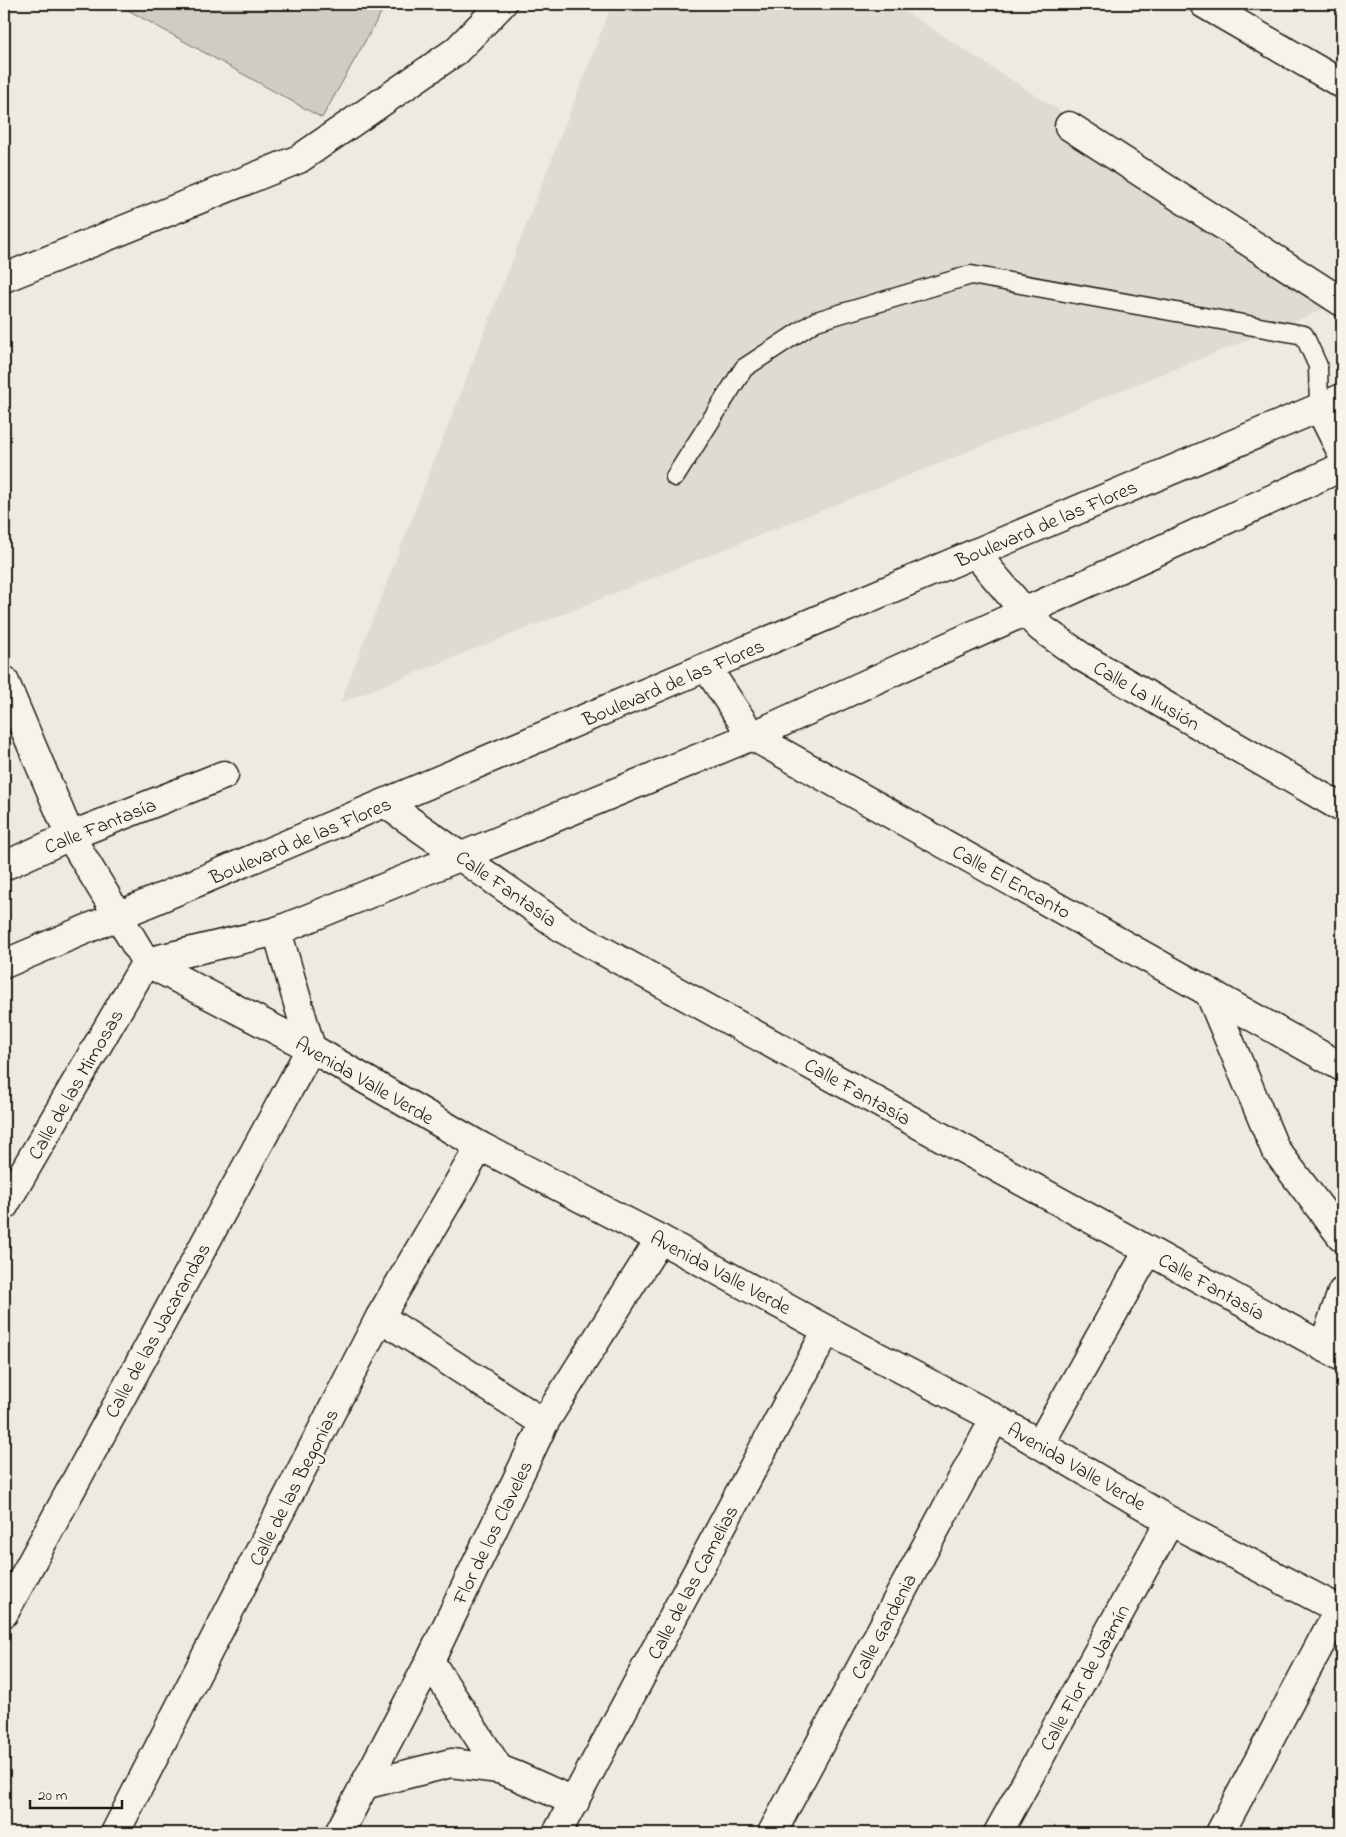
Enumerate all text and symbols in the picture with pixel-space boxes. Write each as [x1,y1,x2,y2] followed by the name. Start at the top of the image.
[951,474,1142,577] street label: Boulevard de las Flores
[578,633,769,736] street label: Boulevard de las Flores
[1087,655,1205,740] street label: Calle La Ilusión
[205,791,396,894] street label: Boulevard de las Flores
[41,792,161,863] street label: Calle Fantasía
[946,839,1075,928] street label: Calle El Encanto
[449,844,562,936] street label: Calle Fantasía
[22,1004,132,1166] street label: Calle de las Mimosas
[289,1031,438,1134] street label: Avenida Valle Verde
[798,1052,916,1135] street label: Calle Fantasía
[644,1225,795,1324] street label: Avenida Valle Verde
[99,1238,219,1424] street label: Calle de las Jacarandas
[1152,1247,1270,1330] street label: Calle Fantasía
[243,1404,348,1572] street label: Calle de las Begonias
[1001,1417,1150,1520] street label: Avenida Valle Verde
[446,1456,542,1611] street label: Flor de los Claveles
[641,1501,747,1666] street label: Calle de las Camelias
[845,1569,925,1685] street label: Calle Gardenia
[1034,1600,1139,1757] street label: Calle Flor de Jazmín
[30,1777,122,1809] scale bar
[38,1785,68,1807] text: 20 m

